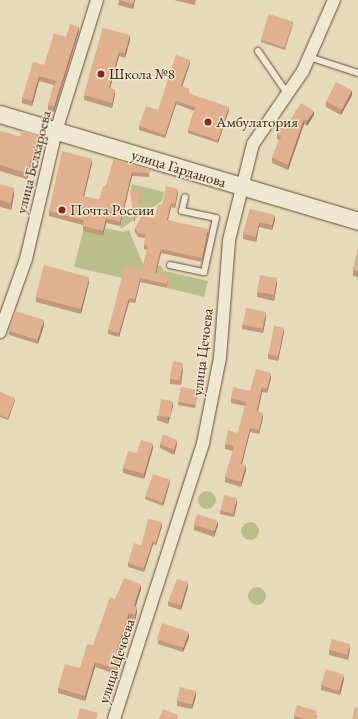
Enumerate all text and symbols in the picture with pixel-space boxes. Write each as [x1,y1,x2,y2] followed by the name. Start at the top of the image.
[109,65,175,83] place label: Школа №8
[96,69,106,79] marker: Школа №8
[12,109,54,215] street label: улица Белхароева
[216,113,298,131] place label: Амбулатория
[203,117,213,127] marker: Амбулатория
[130,145,228,191] street label: улица Гарданова
[70,201,154,219] place label: Почта России
[57,205,67,215] marker: Почта России
[188,307,216,397] street label: улица Цечоева
[94,616,138,706] street label: улица Цечоева

